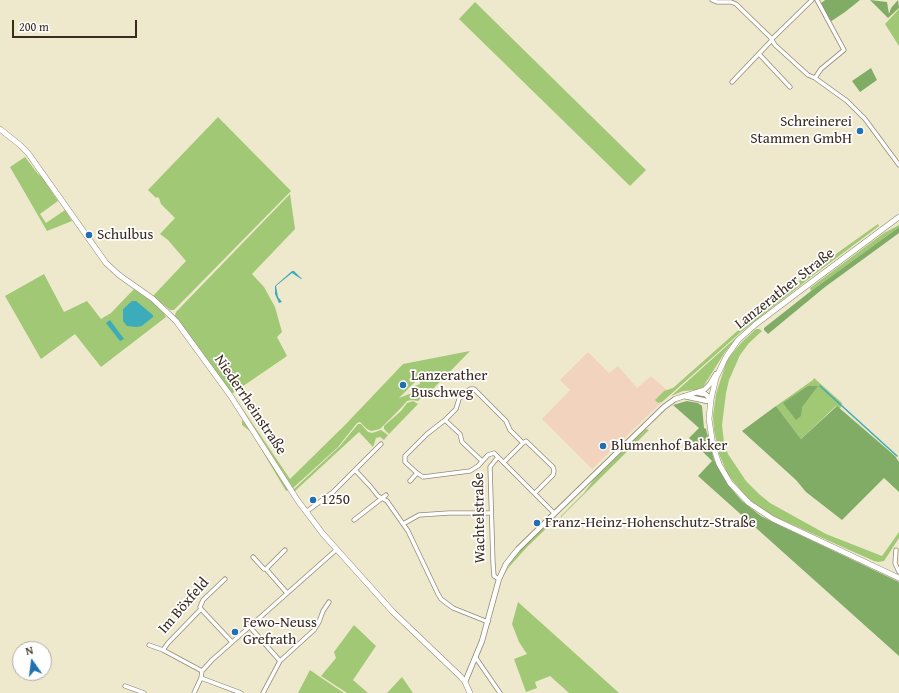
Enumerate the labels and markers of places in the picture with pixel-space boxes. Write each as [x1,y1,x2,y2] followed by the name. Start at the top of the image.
[750,113,852,148] place label: Schreinerei Stammen GmbH
[855,126,865,136] marker: Schreinerei Stammen GmbH
[97,226,153,244] place label: Schulbus
[84,230,94,240] marker: Schulbus
[411,367,487,402] place label: Lanzerather Buschweg
[398,380,408,390] marker: Lanzerather Buschweg
[611,437,727,455] place label: Blumenhof Bakker
[598,441,608,451] marker: Blumenhof Bakker
[321,491,350,509] place label: 1250
[308,495,318,505] marker: 1250
[545,514,756,532] place label: Franz-Heinz-Hohenschutz-Straße
[532,518,542,528] marker: Franz-Heinz-Hohenschutz-Straße
[243,614,317,649] place label: Fewo-Neuss Grefrath
[230,627,240,637] marker: Fewo-Neuss Grefrath

